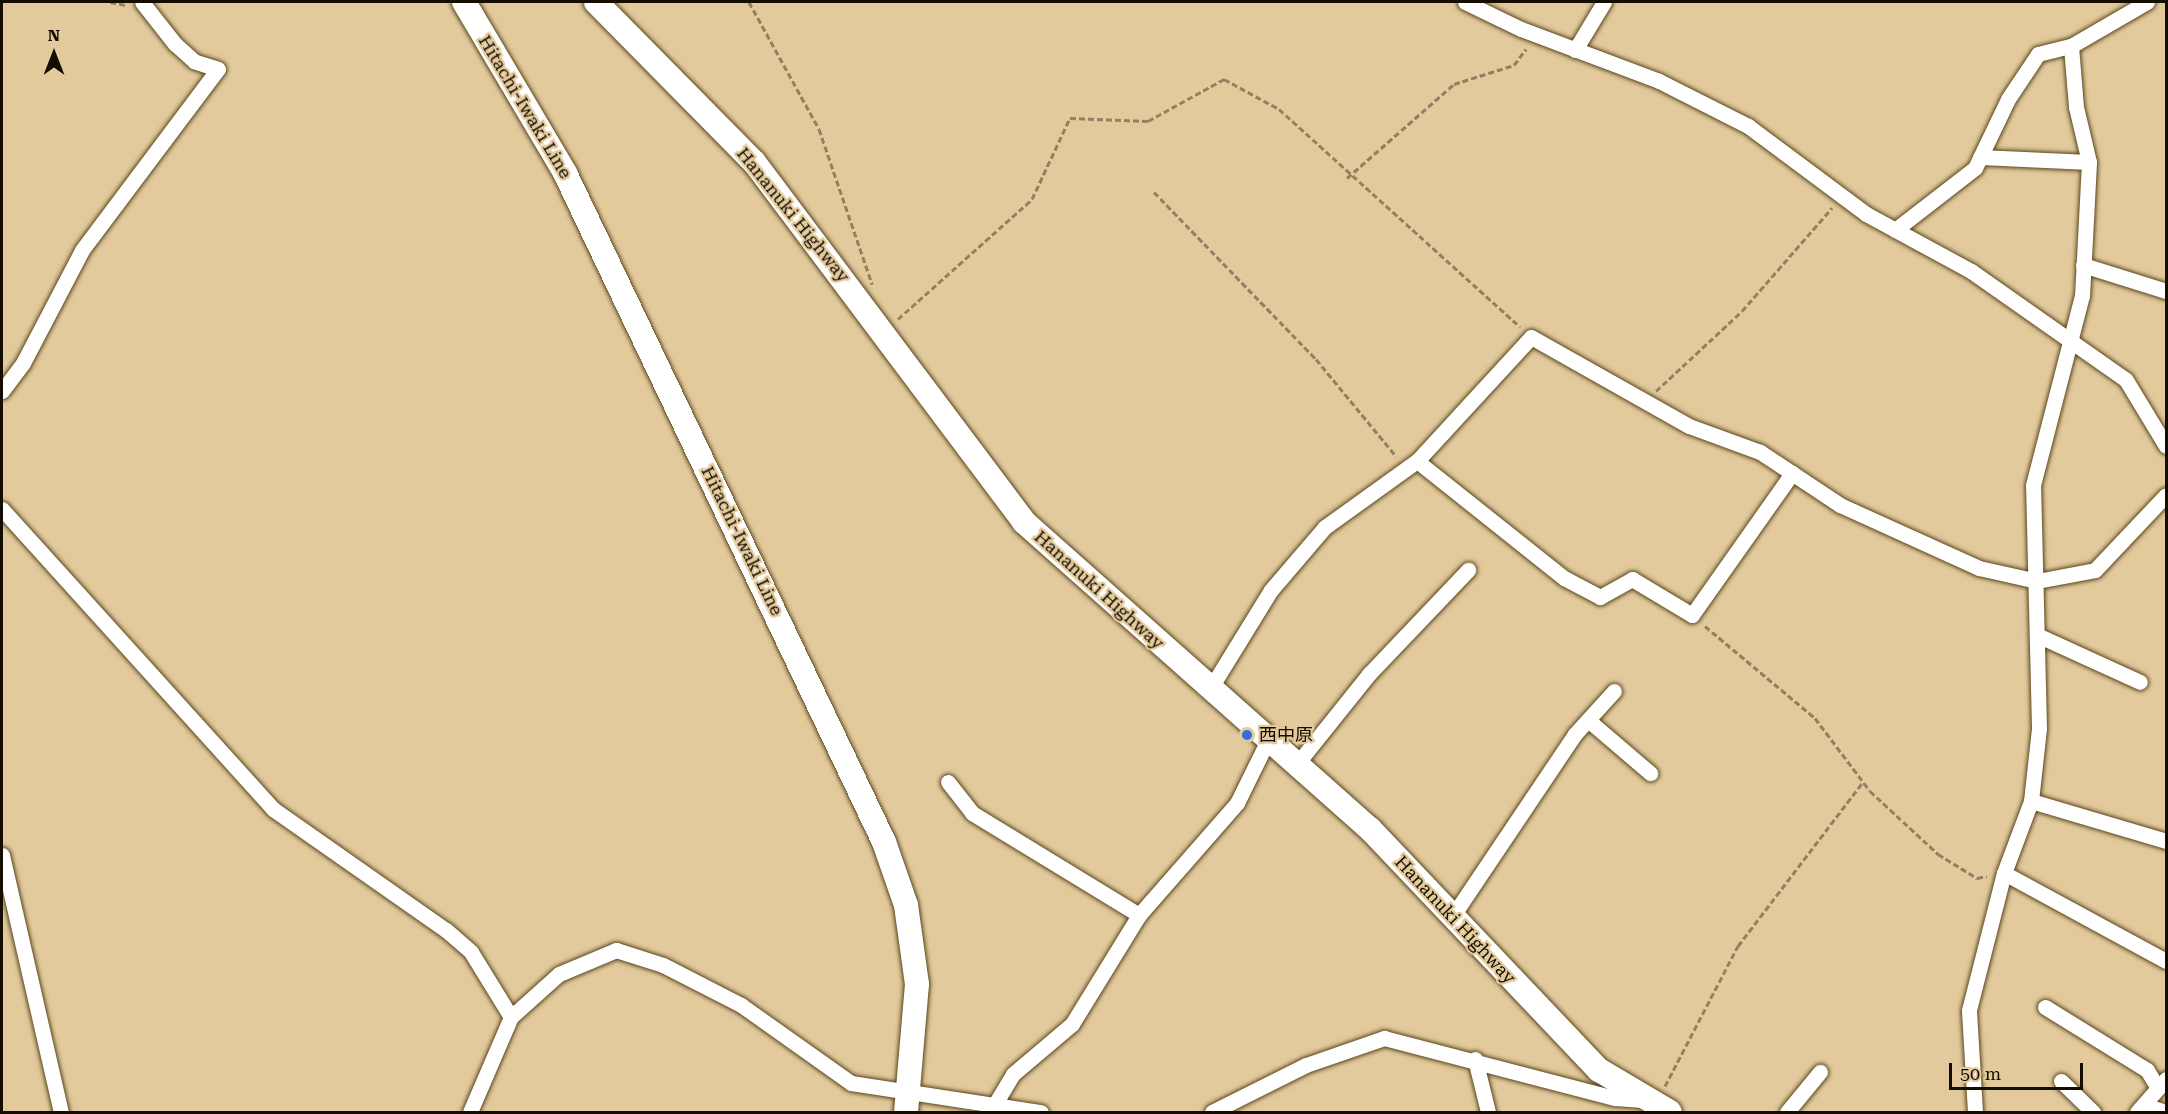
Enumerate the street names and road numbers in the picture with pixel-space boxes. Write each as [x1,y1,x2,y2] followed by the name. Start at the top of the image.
[474,31,576,183] street label: Hitachi-Iwaki Line
[732,143,854,287] street label: Hananuki Highway
[696,463,788,619] street label: Hitachi-Iwaki Line
[1030,526,1168,654] street label: Hananuki Highway
[1390,851,1520,989] street label: Hananuki Highway

